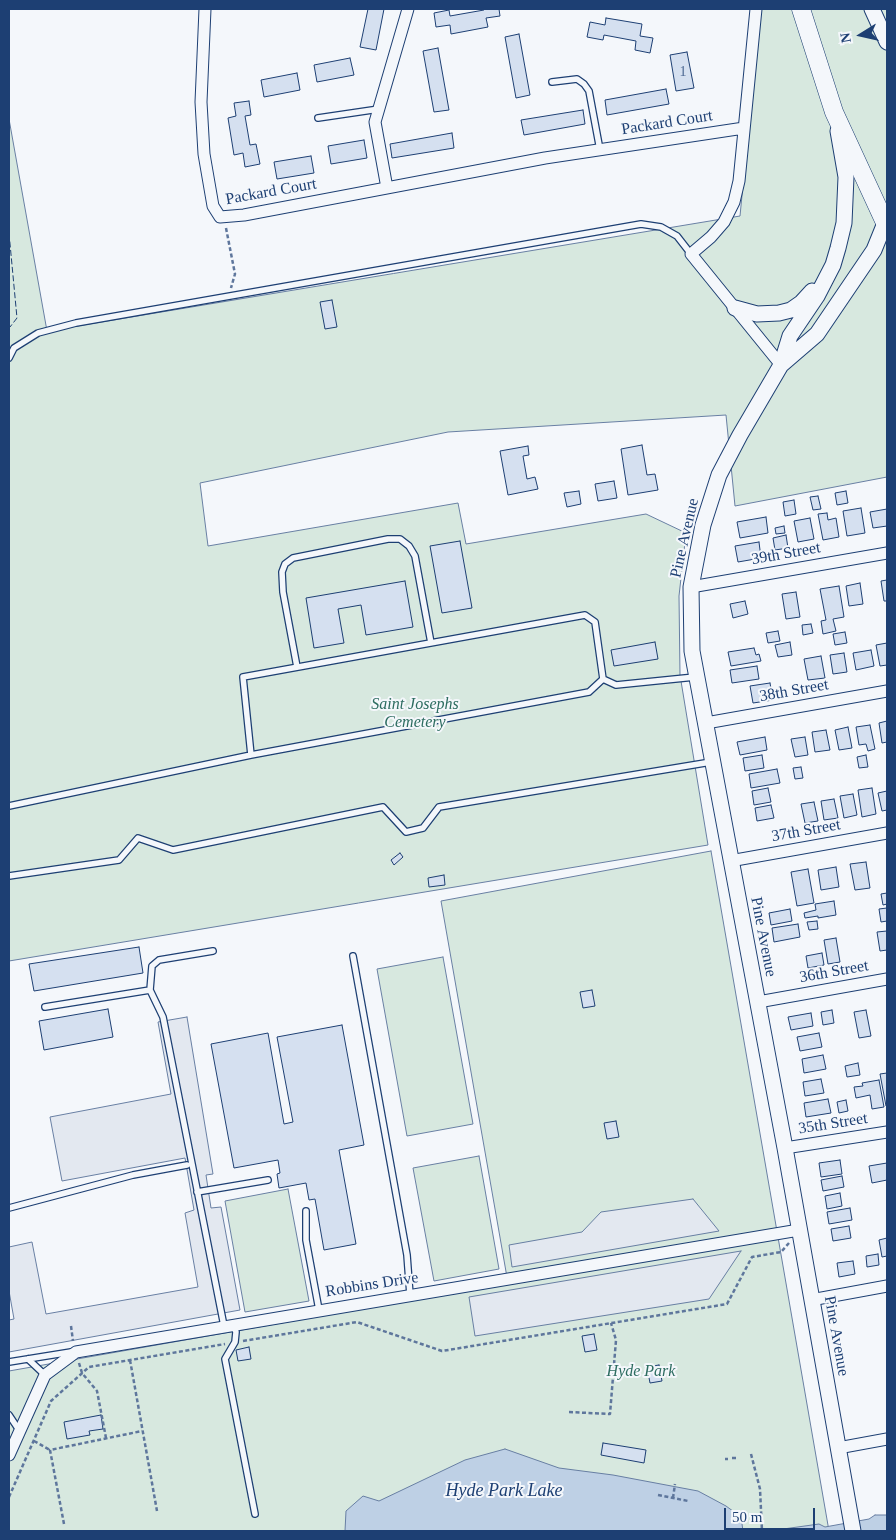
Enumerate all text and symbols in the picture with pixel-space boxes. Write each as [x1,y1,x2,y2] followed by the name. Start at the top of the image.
[836,10,886,60] north arrow
[837,31,854,44] text: N
[680,64,686,80] house number: 1
[620,106,714,140] street label: Packard Court
[224,175,318,209] street label: Packard Court
[667,496,703,580] street label: Pine Avenue
[750,538,822,570] street label: 39th Street
[758,675,830,707] street label: 38th Street
[371,695,459,733] park label: Saint Josephs Cemetery
[770,815,842,847] street label: 37th Street
[746,895,780,979] street label: Pine Avenue
[798,956,870,988] street label: 36th Street
[797,1109,869,1139] street label: 35th Street
[324,1268,420,1302] street label: Robbins Drive
[820,1294,852,1378] street label: Pine Avenue
[607,1362,675,1382] park label: Hyde Park
[446,1480,562,1502] water label: Hyde Park Lake
[726,1498,817,1530] scale bar
[732,1509,762,1525] text: 50 m

